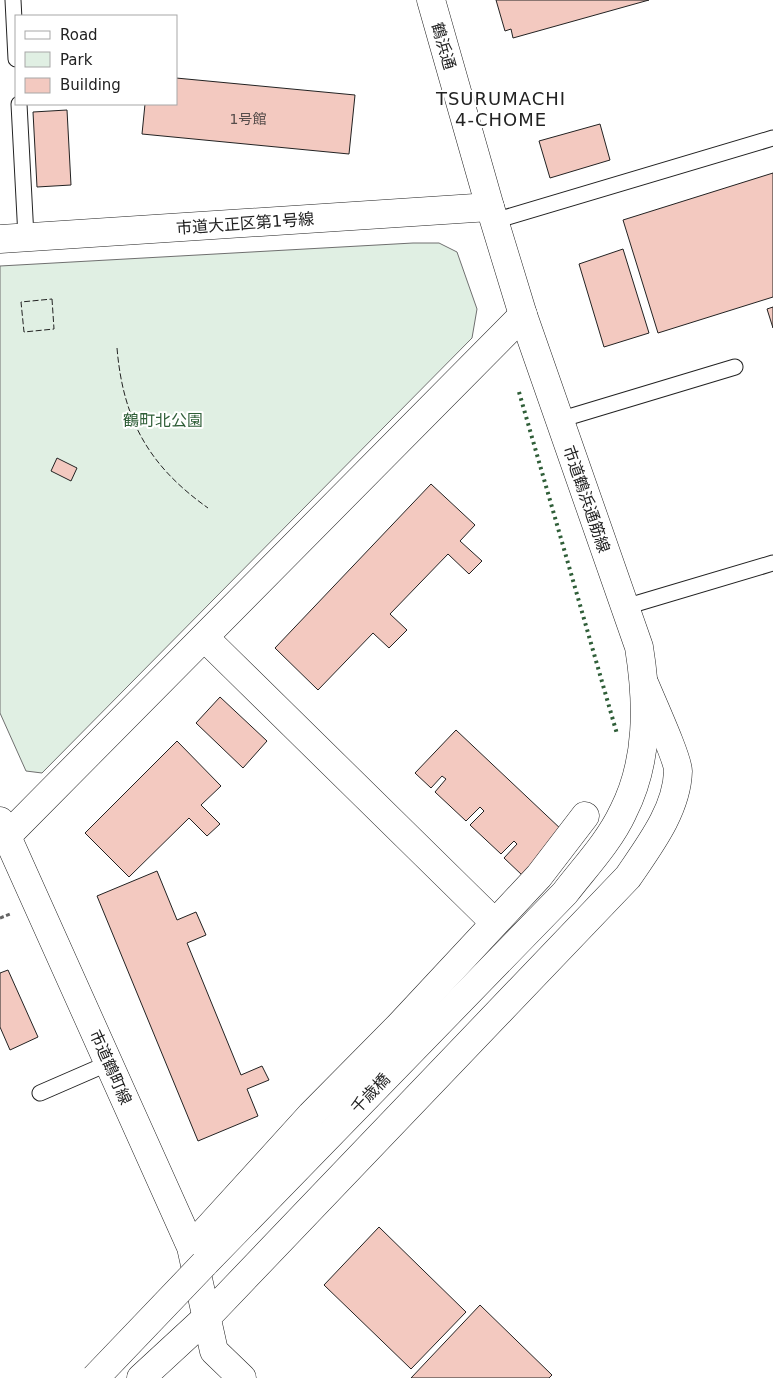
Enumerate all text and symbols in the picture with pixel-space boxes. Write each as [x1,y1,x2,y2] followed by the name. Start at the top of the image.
[15,15,178,105] legend
[428,20,459,72] street label: 鶴浜通
[60,26,98,44] text: Road
[60,51,93,69] text: Park
[60,76,121,94] text: Building
[435,88,566,130] district label: TSURUMACHI 4-CHOME
[230,111,266,127] house number: 1号館
[175,209,315,238] street label: 市道大正区第1号線
[123,411,203,430] park label: 鶴町北公園
[559,443,614,555] street label: 市道鶴浜通筋線
[86,1027,135,1108] street label: 市道鶴町線
[347,1069,394,1117] street label: 千歳橋

